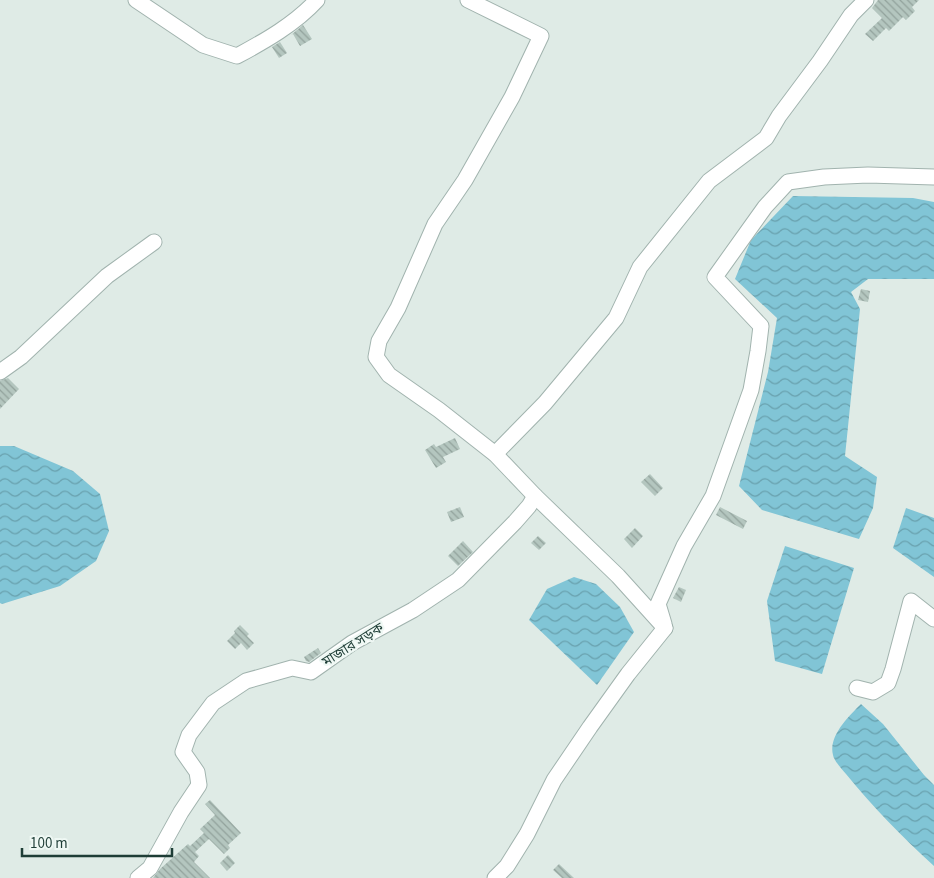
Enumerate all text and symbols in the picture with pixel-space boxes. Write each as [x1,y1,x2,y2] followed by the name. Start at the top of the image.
[318,618,388,672] street label: মাজার সড়ক
[22,826,172,858] scale bar
[30,833,68,854] text: 100 m

